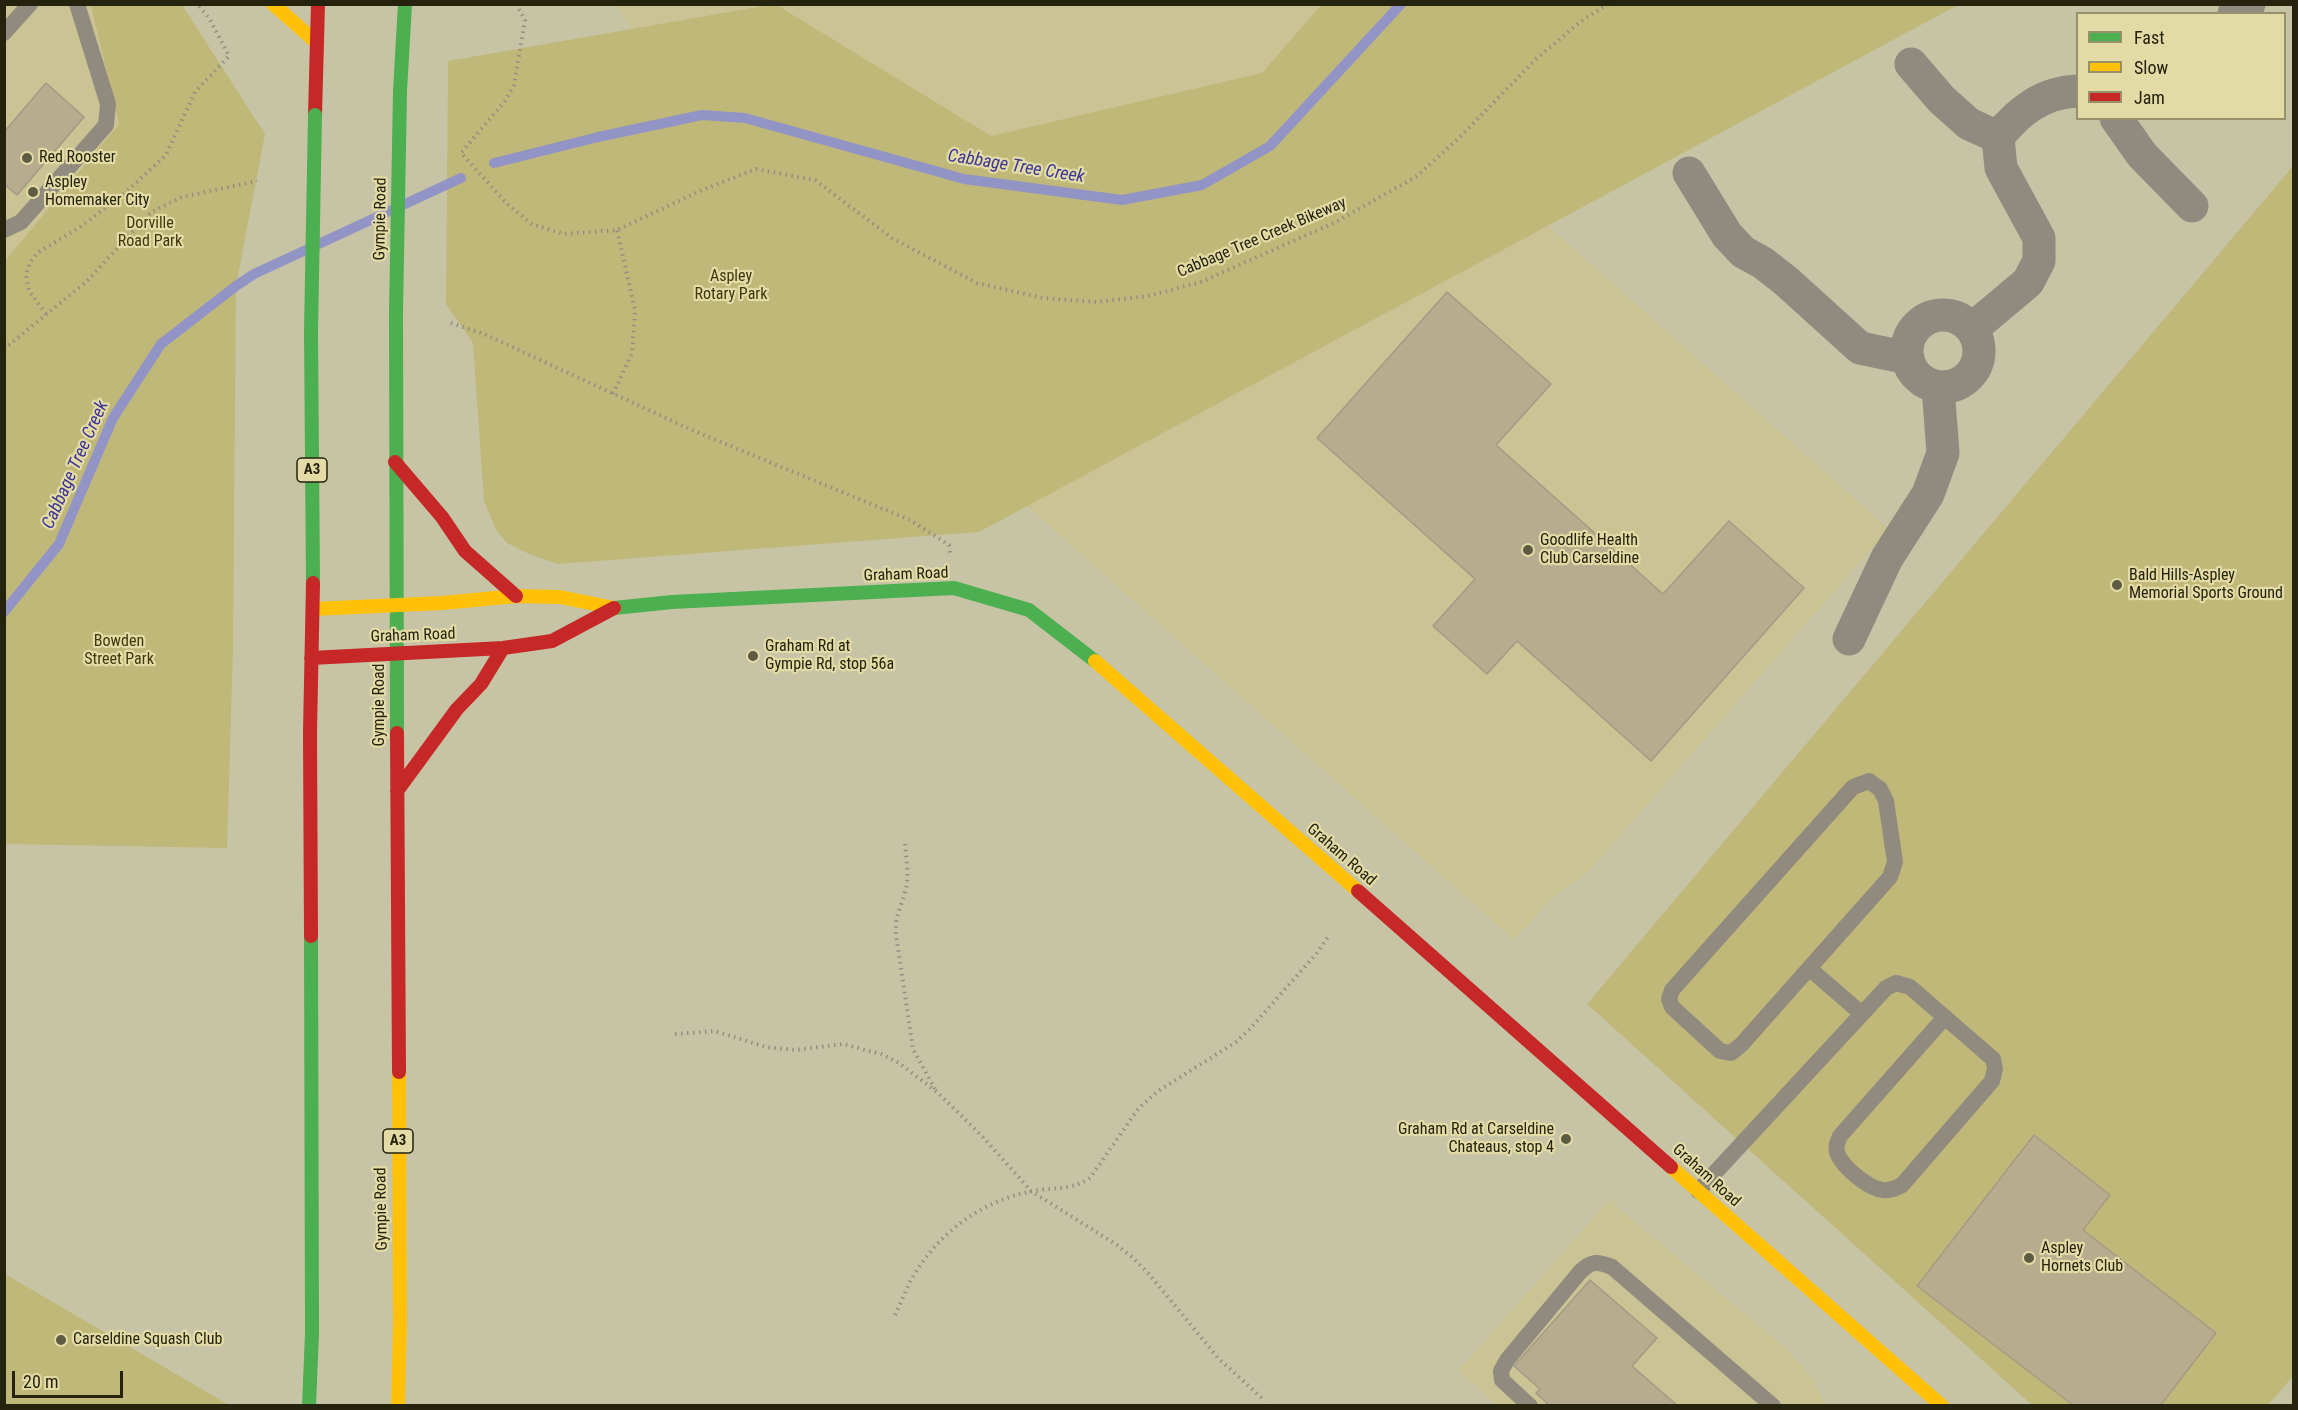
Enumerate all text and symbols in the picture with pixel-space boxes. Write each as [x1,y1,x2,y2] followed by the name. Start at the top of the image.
[2076,12,2286,120] legend
[2134,27,2165,48] text: Fast
[2134,57,2168,78] text: Slow
[2134,87,2165,108] text: Jam
[946,146,1086,188] water label: Cabbage Tree Creek
[39,148,116,168] place label: Red Rooster
[20,151,34,165] marker: Red Rooster
[45,173,149,211] place label: Aspley Homemaker City
[371,177,391,261] street label: Gympie Road
[26,185,40,199] marker: Aspley Homemaker City
[1175,194,1349,282] street label: Cabbage Tree Creek Bikeway
[118,214,182,252] park label: Dorville Road Park
[695,267,767,305] park label: Aspley Rotary Park
[38,398,114,532] water label: Cabbage Tree Creek
[297,458,327,482] road number: A3
[1540,531,1639,569] place label: Goodlife Health Club Carseldine
[1521,543,1535,557] marker: Goodlife Health Club Carseldine
[863,564,949,586] street label: Graham Road
[2129,566,2283,604] place label: Bald Hills-Aspley Memorial Sports Ground
[2110,578,2124,592] marker: Bald Hills-Aspley Memorial Sports Ground
[370,625,456,647] street label: Graham Road
[84,632,154,670] park label: Bowden Street Park
[765,637,894,675] place label: Graham Rd at Gympie Rd, stop 56a
[746,649,760,663] marker: Graham Rd at Gympie Rd, stop 56a
[370,663,390,747] street label: Gympie Road
[1303,820,1379,890] street label: Graham Road
[1398,1120,1554,1158] place label: Graham Rd at Carseldine Chateaus, stop 4
[383,1129,413,1153] road number: A3
[1559,1132,1573,1146] marker: Graham Rd at Carseldine Chateaus, stop 4
[1668,1140,1744,1212] street label: Graham Road
[372,1167,392,1251] street label: Gympie Road
[2041,1239,2123,1277] place label: Aspley Hornets Club
[2022,1251,2036,1265] marker: Aspley Hornets Club
[73,1330,222,1350] place label: Carseldine Squash Club
[54,1333,68,1347] marker: Carseldine Squash Club
[15,1359,126,1397] scale bar
[23,1371,58,1392] text: 20 m

